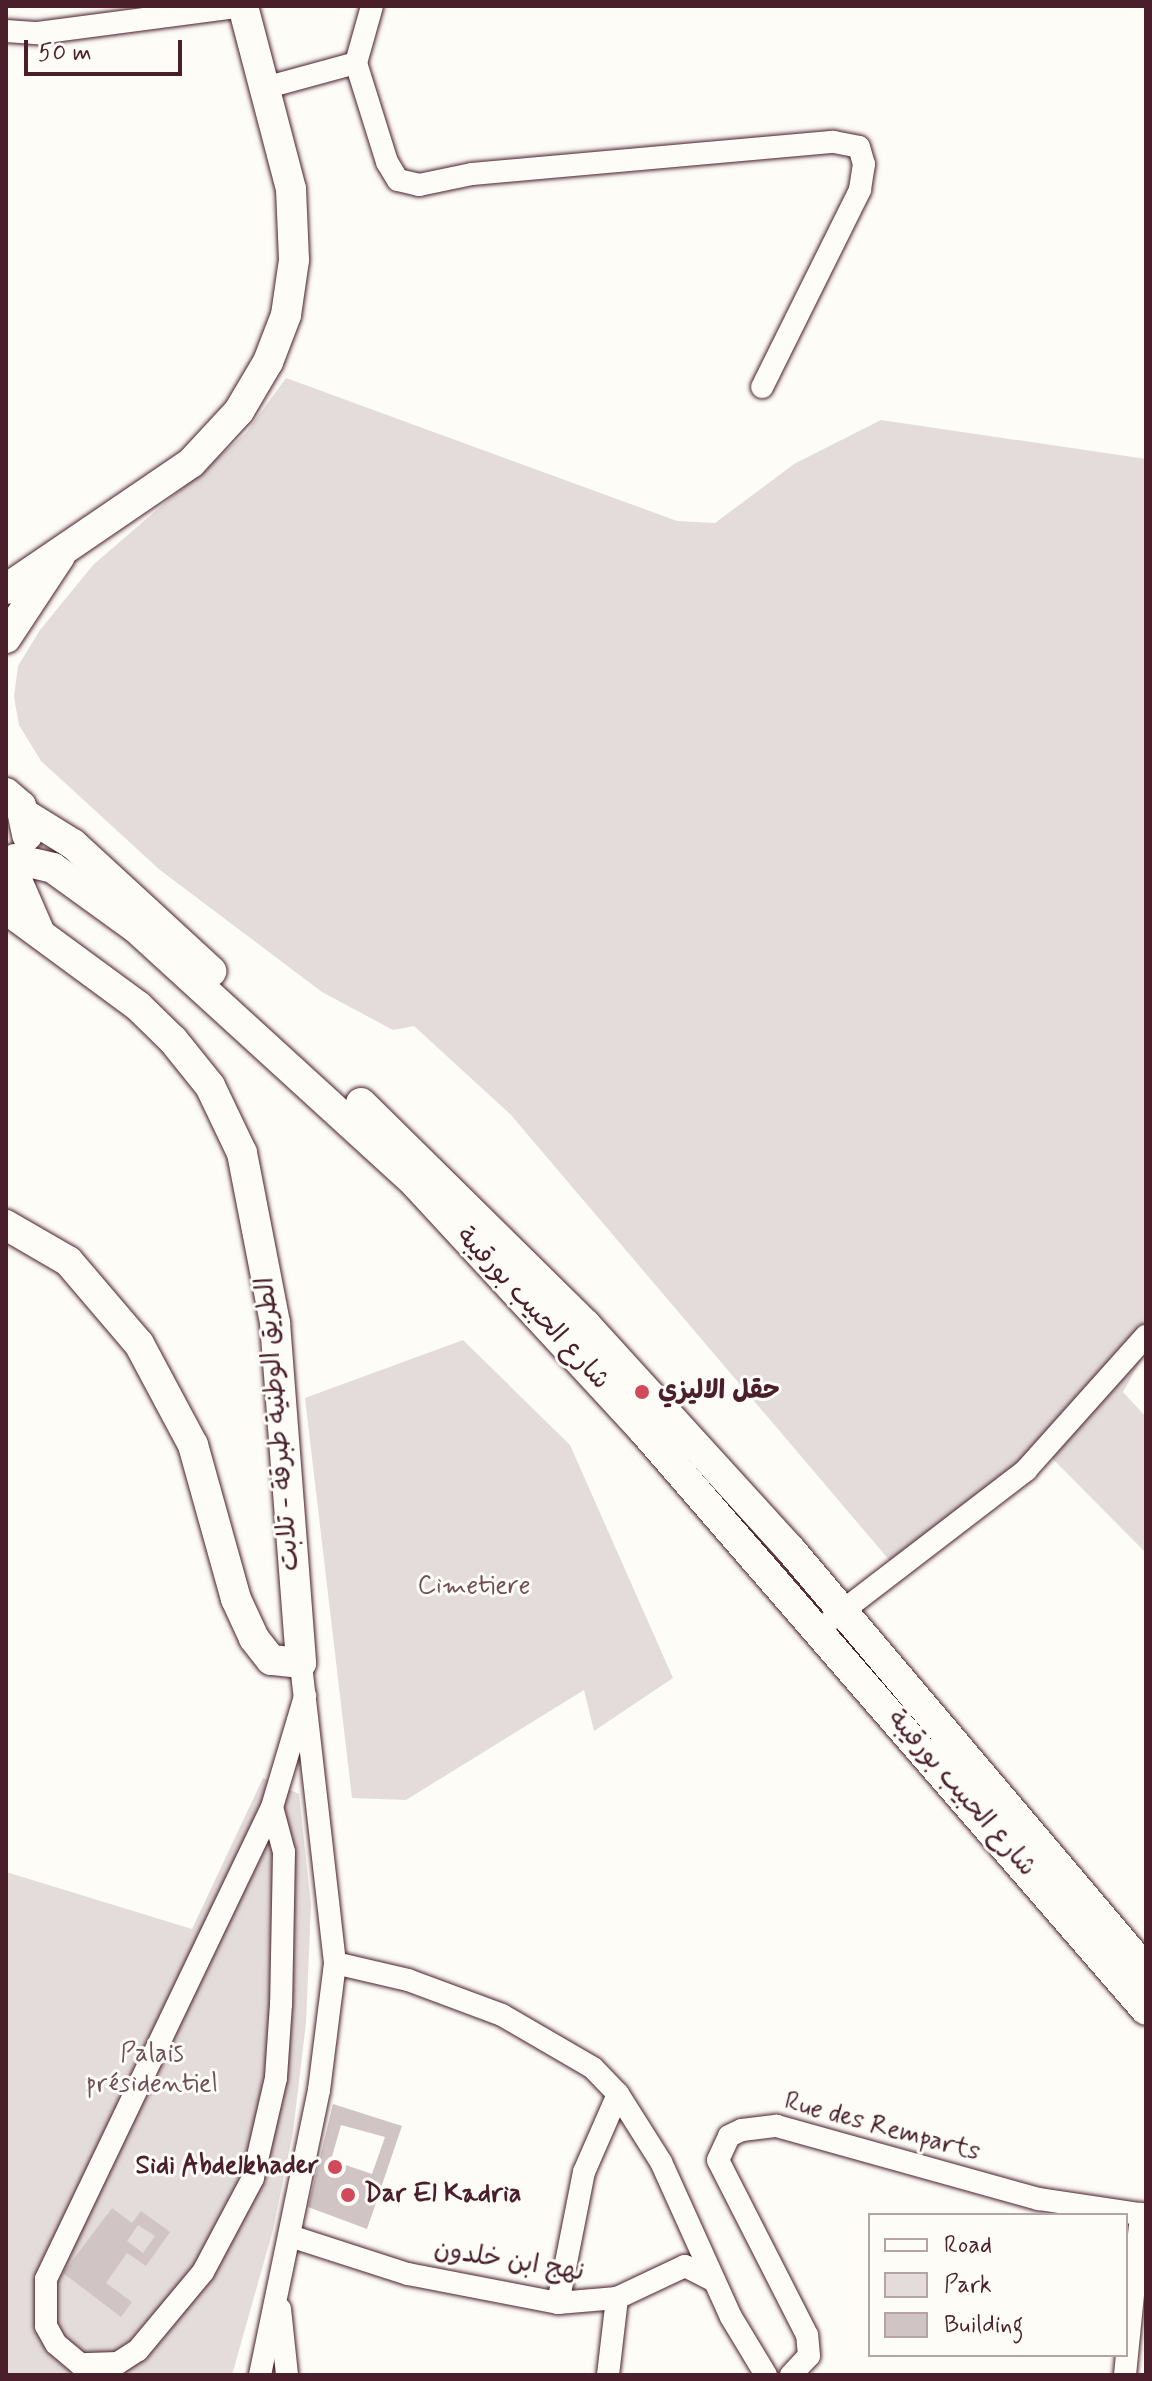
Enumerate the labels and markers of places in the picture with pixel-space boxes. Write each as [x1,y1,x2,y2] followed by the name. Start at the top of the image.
[658,1376,780,1408] place label: حقل الاليزي
[633,1383,651,1401] marker: حقل الاليزي
[133,2151,319,2183] place label: Sidi Abdelkhader
[326,2158,344,2176] marker: Sidi Abdelkhader
[364,2179,520,2211] place label: Dar El Kadria
[339,2186,357,2204] marker: Dar El Kadria

